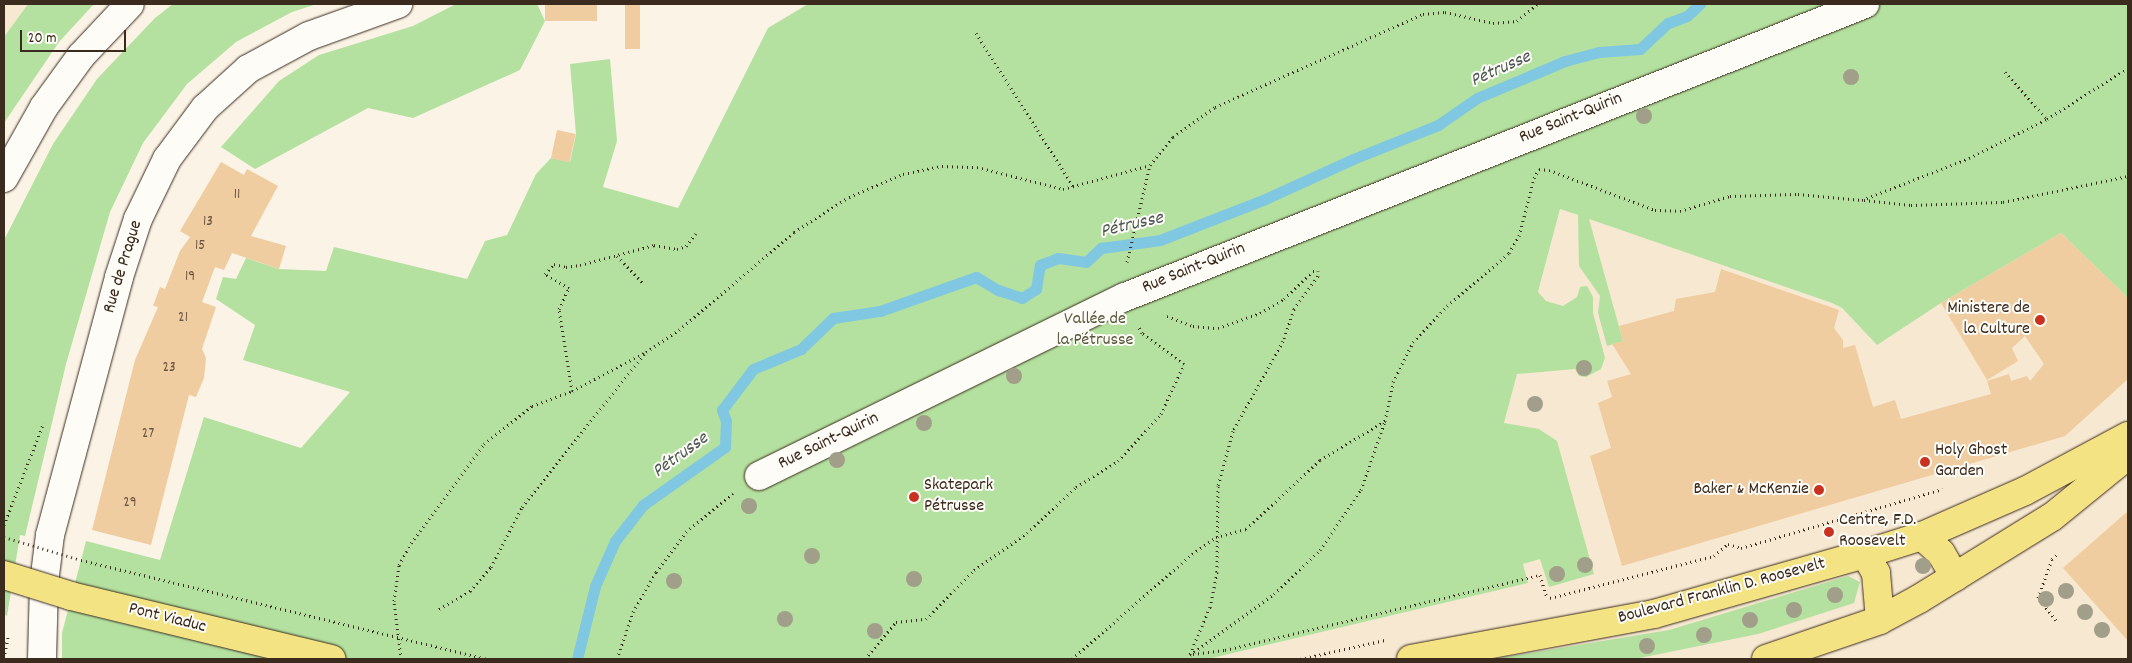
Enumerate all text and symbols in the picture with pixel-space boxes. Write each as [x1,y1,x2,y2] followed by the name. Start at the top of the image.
[22,20,129,52] scale bar
[28,28,56,50] text: 20 m
[1467,47,1535,93] water label: Pétrusse
[1516,89,1626,149] street label: Rue Saint-Quirin
[234,187,240,205] house number: 11
[1099,208,1165,244] water label: Pétrusse
[203,214,213,232] house number: 13
[100,218,148,316] street label: Rue de Prague
[195,238,205,256] house number: 15
[1139,239,1249,299] street label: Rue Saint-Quirin
[185,269,195,287] house number: 19
[1947,299,2030,342] place label: Ministere de la Culture
[178,310,188,328] house number: 21
[1057,310,1133,352] park label: Vallée de la Pétrusse
[2034,314,2046,326] marker: Ministere de la Culture
[162,360,176,378] house number: 23
[775,408,883,476] street label: Rue Saint-Quirin
[142,426,154,444] house number: 27
[649,428,713,484] water label: Pétrusse
[1935,441,2007,484] place label: Holy Ghost Garden
[1919,456,1931,468] marker: Holy Ghost Garden
[924,476,993,518] place label: Skatepark Pétrusse
[1693,479,1809,501] place label: Baker & McKenzie
[1813,484,1825,496] marker: Baker & McKenzie
[908,491,920,503] marker: Skatepark Pétrusse
[123,495,137,513] house number: 29
[1839,511,1916,554] place label: Centre, F.D. Roosevelt
[1823,526,1835,538] marker: Centre, F.D. Roosevelt
[1616,554,1828,630] street label: Boulevard Franklin D. Roosevelt
[126,599,208,639] street label: Pont Viaduc

